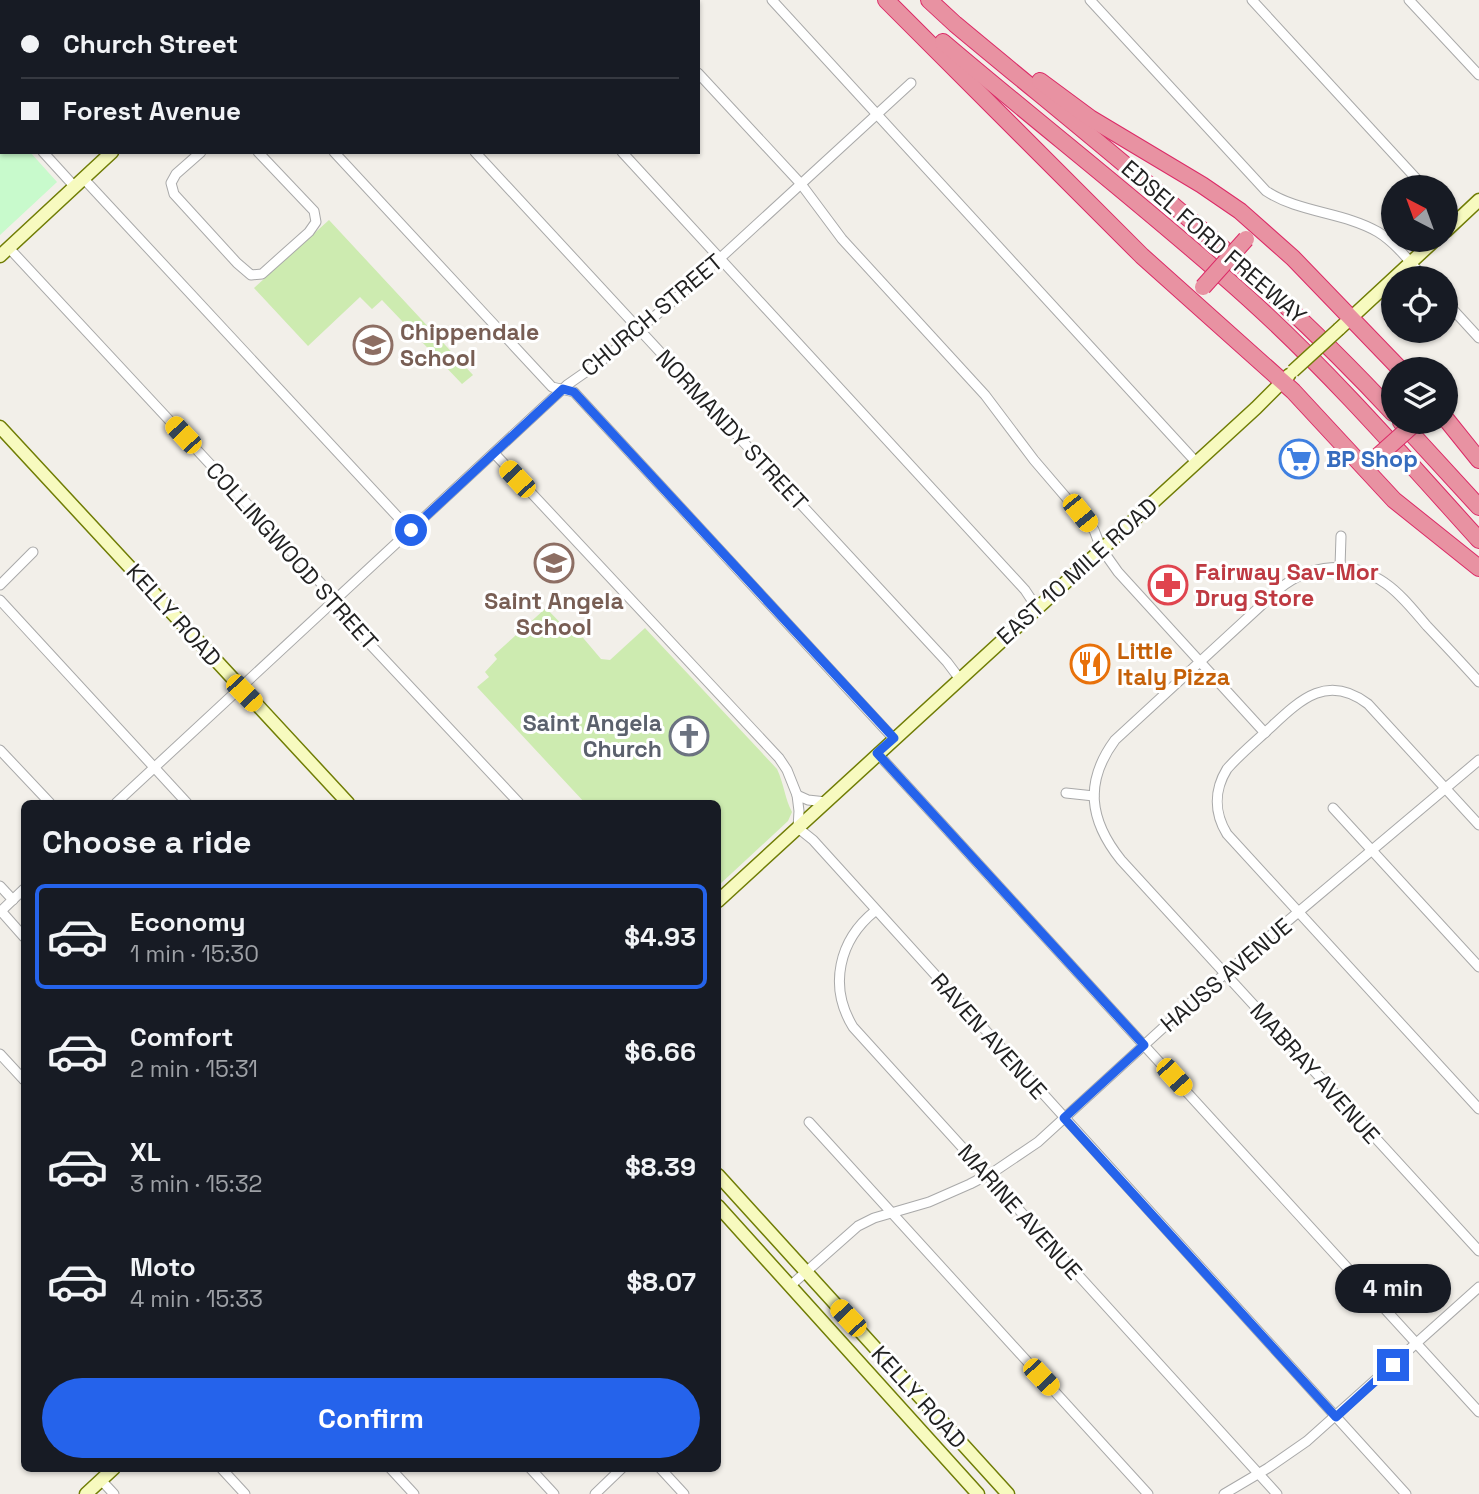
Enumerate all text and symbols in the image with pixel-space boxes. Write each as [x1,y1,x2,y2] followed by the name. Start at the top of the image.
[63,27,238,61] text: Church Street
[63,94,241,128] text: Forest Avenue
[1115,153,1313,331] street label: EDSEL FORD FREEWAY
[1381,175,1458,252] north arrow
[1381,175,1458,434] map controls
[575,247,729,383] street label: CHURCH STREET
[1381,266,1458,343] button: locate
[400,317,539,373] place label: Chippendale School
[352,324,394,366] school or university icon: Chippendale School
[649,343,815,517] street label: NORMANDY STREET
[1381,357,1458,434] button: layers
[161,412,206,458] car
[1278,438,1320,480] supermarket icon: BP Shop
[1326,444,1418,474] place label: BP Shop
[199,455,385,657] street label: COLLINGWOOD STREET
[495,456,540,502] car
[1059,490,1102,536] car
[990,491,1164,651] street label: EAST 10 MILE ROAD
[395,514,427,546] route start
[533,542,575,584] school or university icon: Saint Angela School
[120,557,228,673] street label: KELLY ROAD
[1195,557,1379,613] place label: Fairway Sav-Mor Drug Store
[1147,564,1189,606] pharmacy icon: Fairway Sav-Mor Drug Store
[484,586,624,642] place label: Saint Angela School
[1117,636,1230,692] place label: Little Italy Pizza
[1069,643,1111,685] restaurant icon: Little Italy Pizza
[222,671,267,715] car
[523,708,662,764] place label: Saint Angela Church
[668,715,710,757] church icon: Saint Angela Church
[42,822,252,862] text: Choose a ride
[46,905,109,968] icon: car
[130,905,246,939] text: Economy
[1154,911,1298,1039] street label: HAUSS AVENUE
[624,920,696,954] text: $4.93
[130,939,259,969] text: 1 min · 15:30
[924,967,1054,1105] street label: RAVEN AVENUE
[1244,996,1386,1150] street label: MABRAY AVENUE
[46,1020,109,1083] icon: car
[130,1020,233,1054] text: Comfort
[625,1035,696,1069] text: $6.66
[130,1054,258,1084] text: 2 min · 15:31
[1153,1054,1196,1100] car
[46,1135,109,1198] icon: car
[130,1135,161,1169] text: XL
[951,1138,1089,1286] street label: MARINE AVENUE
[625,1150,696,1184] text: $8.39
[130,1169,262,1199] text: 3 min · 15:32
[46,1250,109,1313] icon: car
[130,1250,196,1284] text: Moto
[1335,1264,1451,1312] callout: 4 min
[626,1265,696,1299] text: $8.07
[1363,1273,1423,1303] text: 4 min
[130,1284,263,1314] text: 4 min · 15:33
[826,1295,871,1341] car
[865,1339,973,1455] street label: KELLY ROAD
[1377,1349,1409,1381] route end
[1019,1354,1064,1400] car
[42,1378,700,1458] button: Confirm

